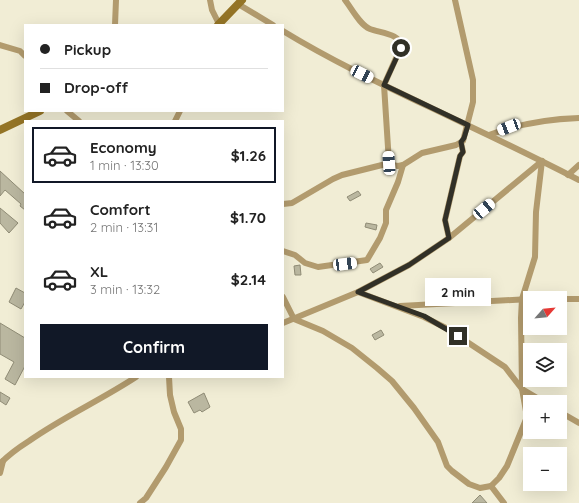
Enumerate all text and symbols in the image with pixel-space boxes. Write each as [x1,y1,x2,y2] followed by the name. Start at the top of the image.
[392,39,410,57] route start
[64,40,111,59] text: Pickup
[349,63,375,85] car
[64,78,128,97] text: Drop-off
[496,117,522,137] car
[42,137,78,173] icon: car
[90,138,157,157] text: Economy
[231,146,266,165] text: $1.26
[382,151,396,175] car
[90,157,159,173] text: 1 min · 13:30
[471,197,497,221] car
[42,199,78,235] icon: car
[90,200,151,219] text: Comfort
[230,208,266,227] text: $1.70
[90,219,158,235] text: 2 min · 13:31
[332,257,358,271] car
[42,261,78,297] icon: car
[90,262,108,281] text: XL
[231,270,266,289] text: $2.14
[425,278,491,306] callout: 2 min
[90,281,160,297] text: 3 min · 13:32
[441,284,475,300] text: 2 min
[523,291,567,335] north arrow
[523,291,567,491] map controls
[40,324,268,370] button: Confirm
[449,327,467,345] route end
[523,343,567,387] button: layers
[523,395,567,439] button: +
[523,447,567,491] button: −

